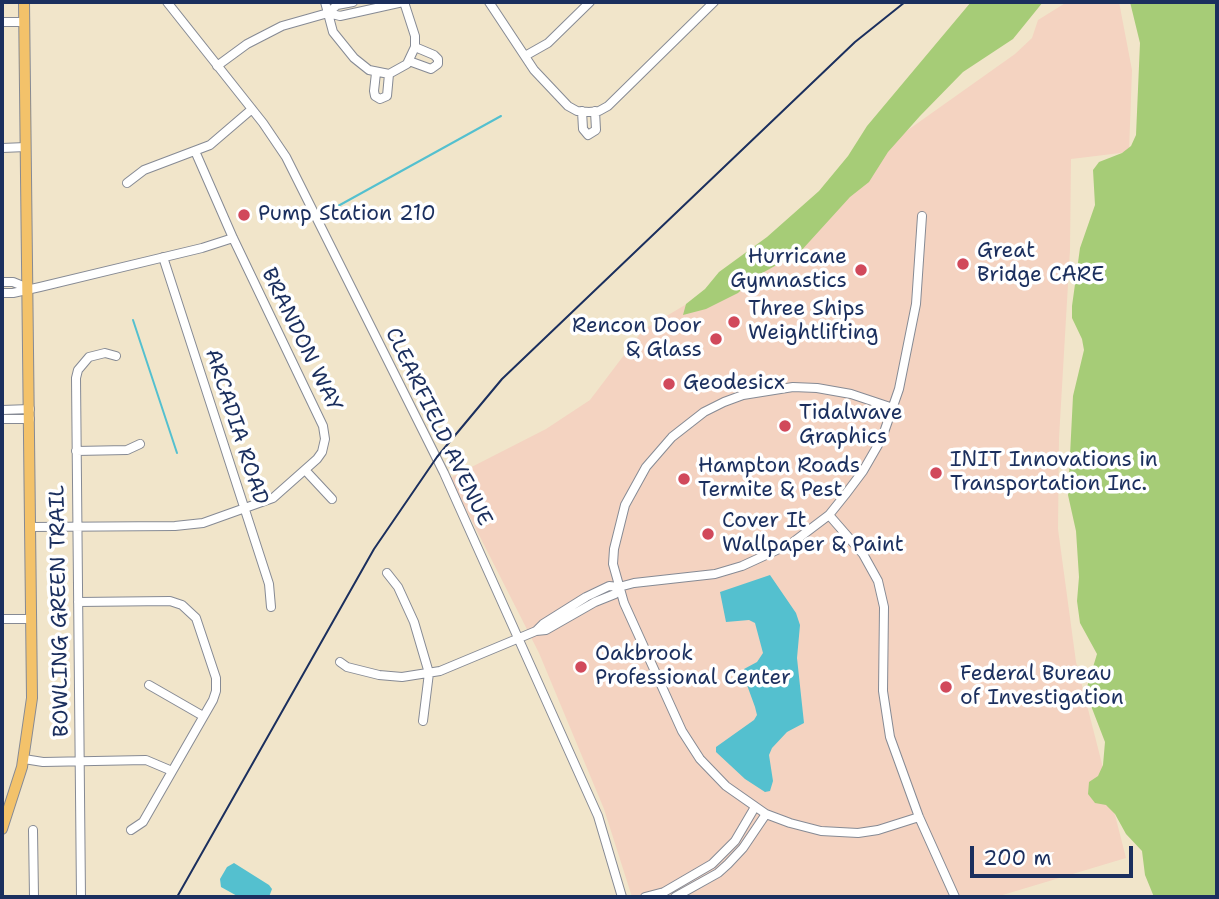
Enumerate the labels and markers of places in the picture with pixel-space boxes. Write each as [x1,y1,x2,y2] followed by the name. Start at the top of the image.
[258,202,436,228] place label: Pump Station 210
[236,207,252,223] marker: Pump Station 210
[977,239,1104,289] place label: Great Bridge CARE
[730,245,847,295] place label: Hurricane Gymnastics
[955,256,971,272] marker: Great Bridge CARE
[853,262,869,278] marker: Hurricane Gymnastics
[748,297,878,347] place label: Three Ships Weightlifting
[572,314,702,364] place label: Rencon Door & Glass
[726,314,742,330] marker: Three Ships Weightlifting
[708,331,724,347] marker: Rencon Door & Glass
[683,371,785,397] place label: Geodesicx
[661,376,677,392] marker: Geodesicx
[799,401,903,451] place label: Tidalwave Graphics
[777,418,793,434] marker: Tidalwave Graphics
[950,448,1158,498] place label: INIT Innovations in Transportation Inc.
[698,454,860,504] place label: Hampton Roads Termite & Pest
[928,465,944,481] marker: INIT Innovations in Transportation Inc.
[676,471,692,487] marker: Hampton Roads Termite & Pest
[722,509,904,559] place label: Cover It Wallpaper & Paint
[700,526,716,542] marker: Cover It Wallpaper & Paint
[595,642,791,692] place label: Oakbrook Professional Center
[573,659,589,675] marker: Oakbrook Professional Center
[960,662,1124,712] place label: Federal Bureau of Investigation
[938,679,954,695] marker: Federal Bureau of Investigation

